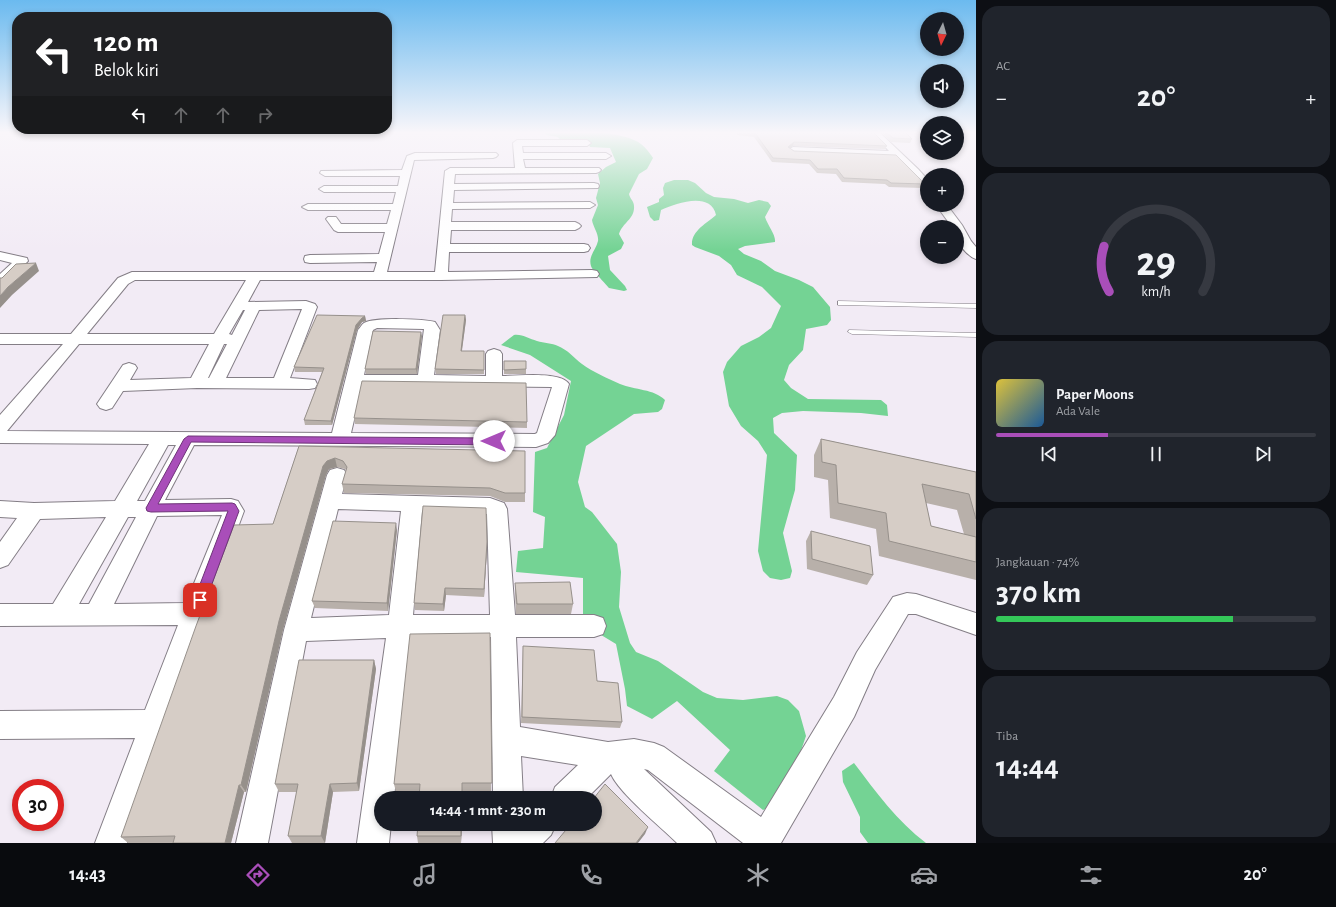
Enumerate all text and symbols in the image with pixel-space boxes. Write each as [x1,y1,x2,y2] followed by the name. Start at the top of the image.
[920,12,964,56] north arrow
[920,12,964,264] map controls
[28,28,80,80] icon: left
[94,29,159,57] text: 120 m
[996,60,1010,73] text: AC
[94,62,159,80] text: Belok kiri
[920,64,964,108] button: sound
[1137,82,1175,112] text: 20°
[996,87,1007,109] text: −
[1305,87,1316,109] text: +
[128,104,150,126] icon: left
[170,104,192,126] icon: ahead
[212,104,234,126] icon: ahead
[254,104,276,126] icon: right
[920,116,964,160] button: layers
[920,168,964,212] button: +
[920,220,964,264] button: −
[1136,242,1176,283] text: 29
[1141,285,1171,299] text: km/h
[1056,387,1134,402] text: Paper Moons
[1056,405,1100,418] text: Ada Vale
[473,420,515,462] position arrow
[1038,443,1060,465] icon: previous
[1145,443,1167,465] icon: pause
[1252,443,1274,465] icon: next
[996,556,1079,569] text: Jangkauan · 74%
[996,578,1081,608] text: 370 km
[183,583,217,617] pin
[189,589,211,611] icon: arrive
[996,730,1018,743] text: Tiba
[996,752,1059,782] text: 14:44
[12,779,64,831] speed limit sign: 30
[430,803,546,818] text: 14:44 · 1 mnt · 230 m
[244,861,272,889] icon: directions
[411,861,439,889] icon: music
[577,861,605,889] icon: phone
[744,861,772,889] icon: climate
[910,861,938,889] icon: car
[1077,861,1105,889] icon: filters
[69,866,106,884] text: 14:43
[1244,866,1267,884] text: 20°

